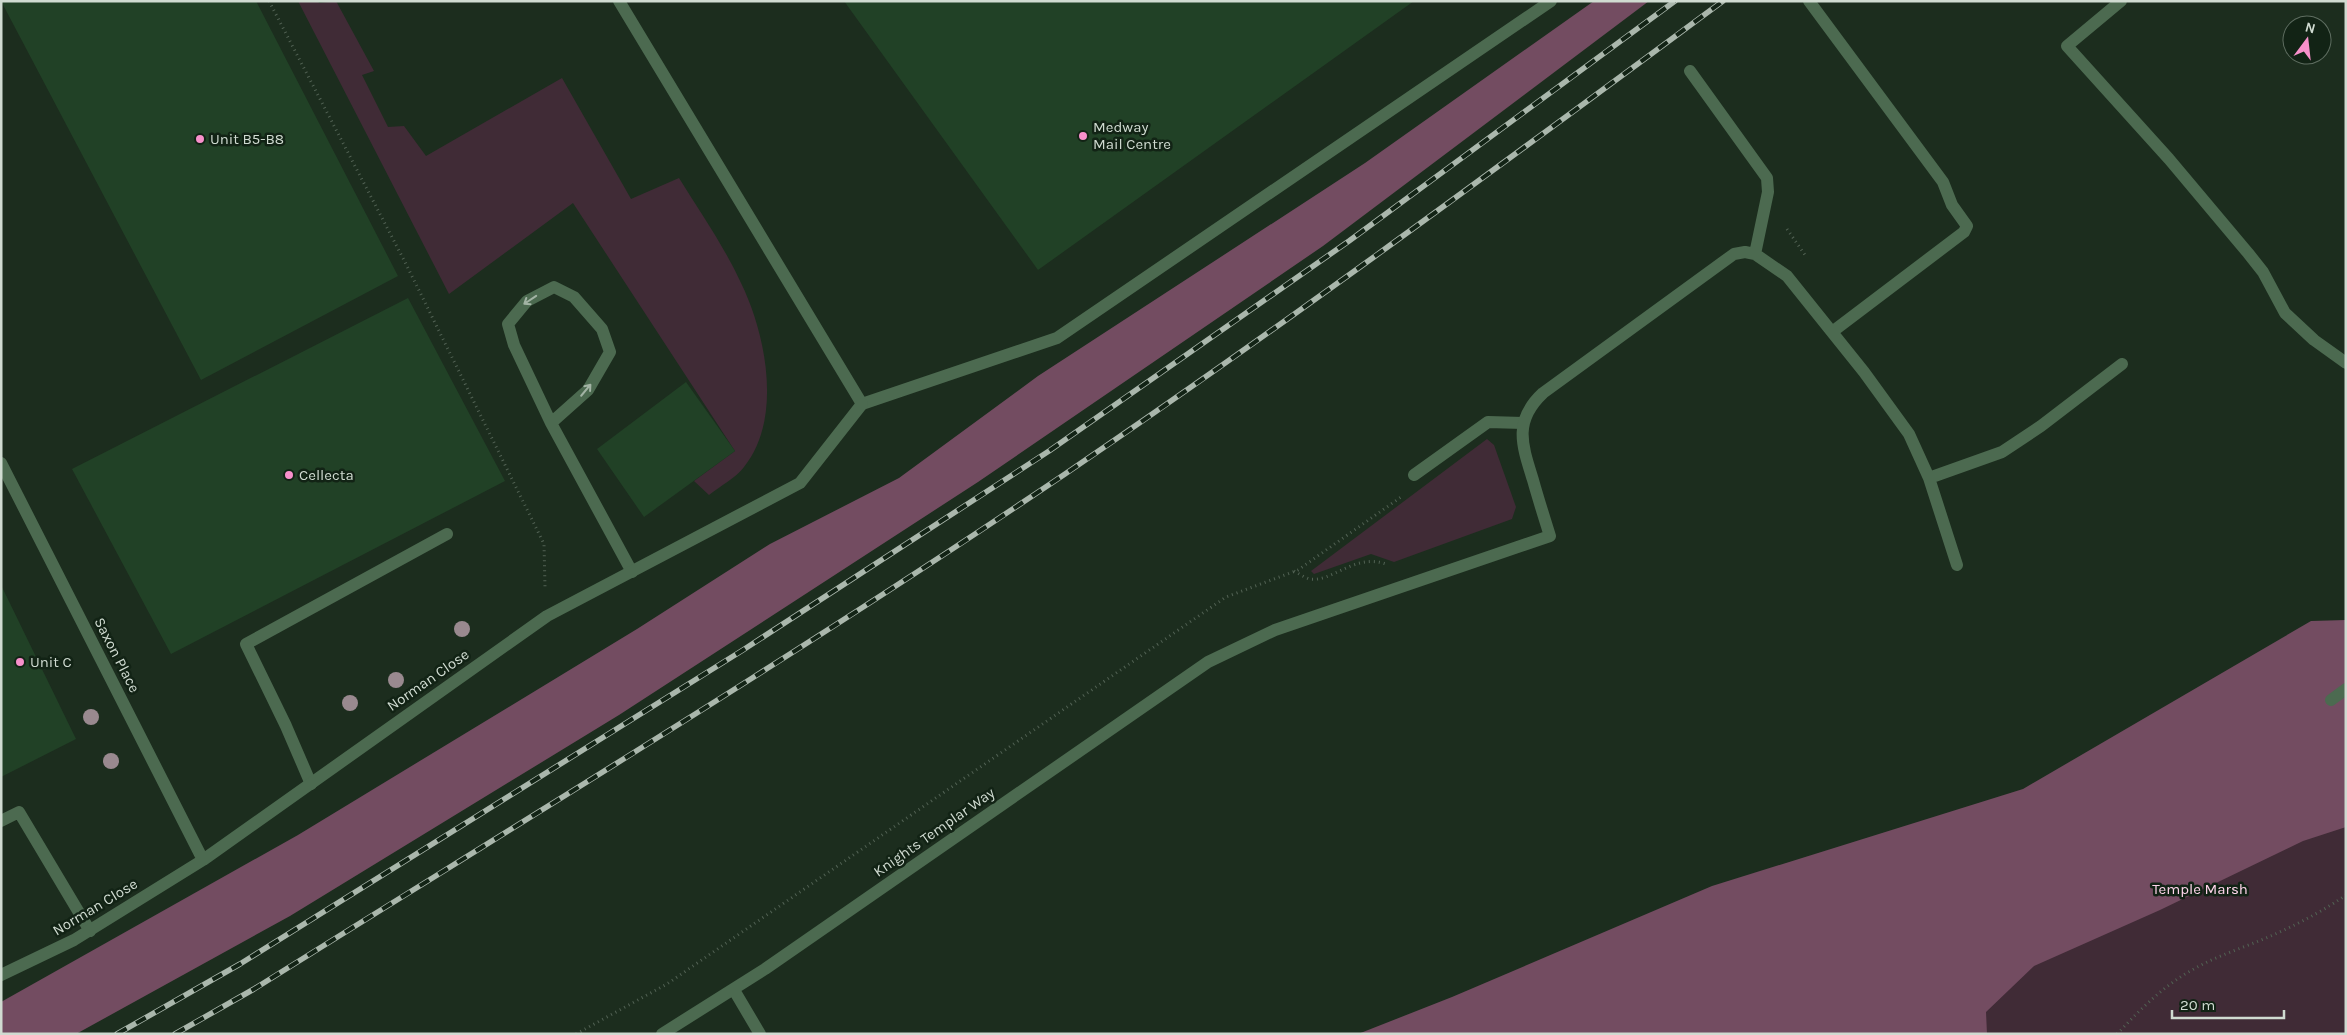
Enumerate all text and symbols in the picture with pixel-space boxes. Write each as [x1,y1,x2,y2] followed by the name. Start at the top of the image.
[2282,15,2332,65] north arrow
[2303,18,2317,37] text: N
[1093,118,1171,153] place label: Medway Mail Centre
[210,130,284,148] place label: Unit B5-B8
[1077,130,1089,142] marker: Medway Mail Centre
[194,133,206,145] marker: Unit B5-B8
[524,295,538,305] one-way arrow
[581,384,592,397] one-way arrow
[299,466,354,484] place label: Cellecta
[283,469,295,481] marker: Cellecta
[90,614,144,696] street label: Saxon Place
[384,645,472,715] street label: Norman Close
[30,653,72,671] place label: Unit C
[14,656,26,668] marker: Unit C
[870,783,998,881] street label: Knights Templar Way
[49,875,141,939] street label: Norman Close
[2152,880,2248,898] park label: Temple Marsh
[2172,988,2284,1020] scale bar
[2180,996,2215,1014] text: 20 m

